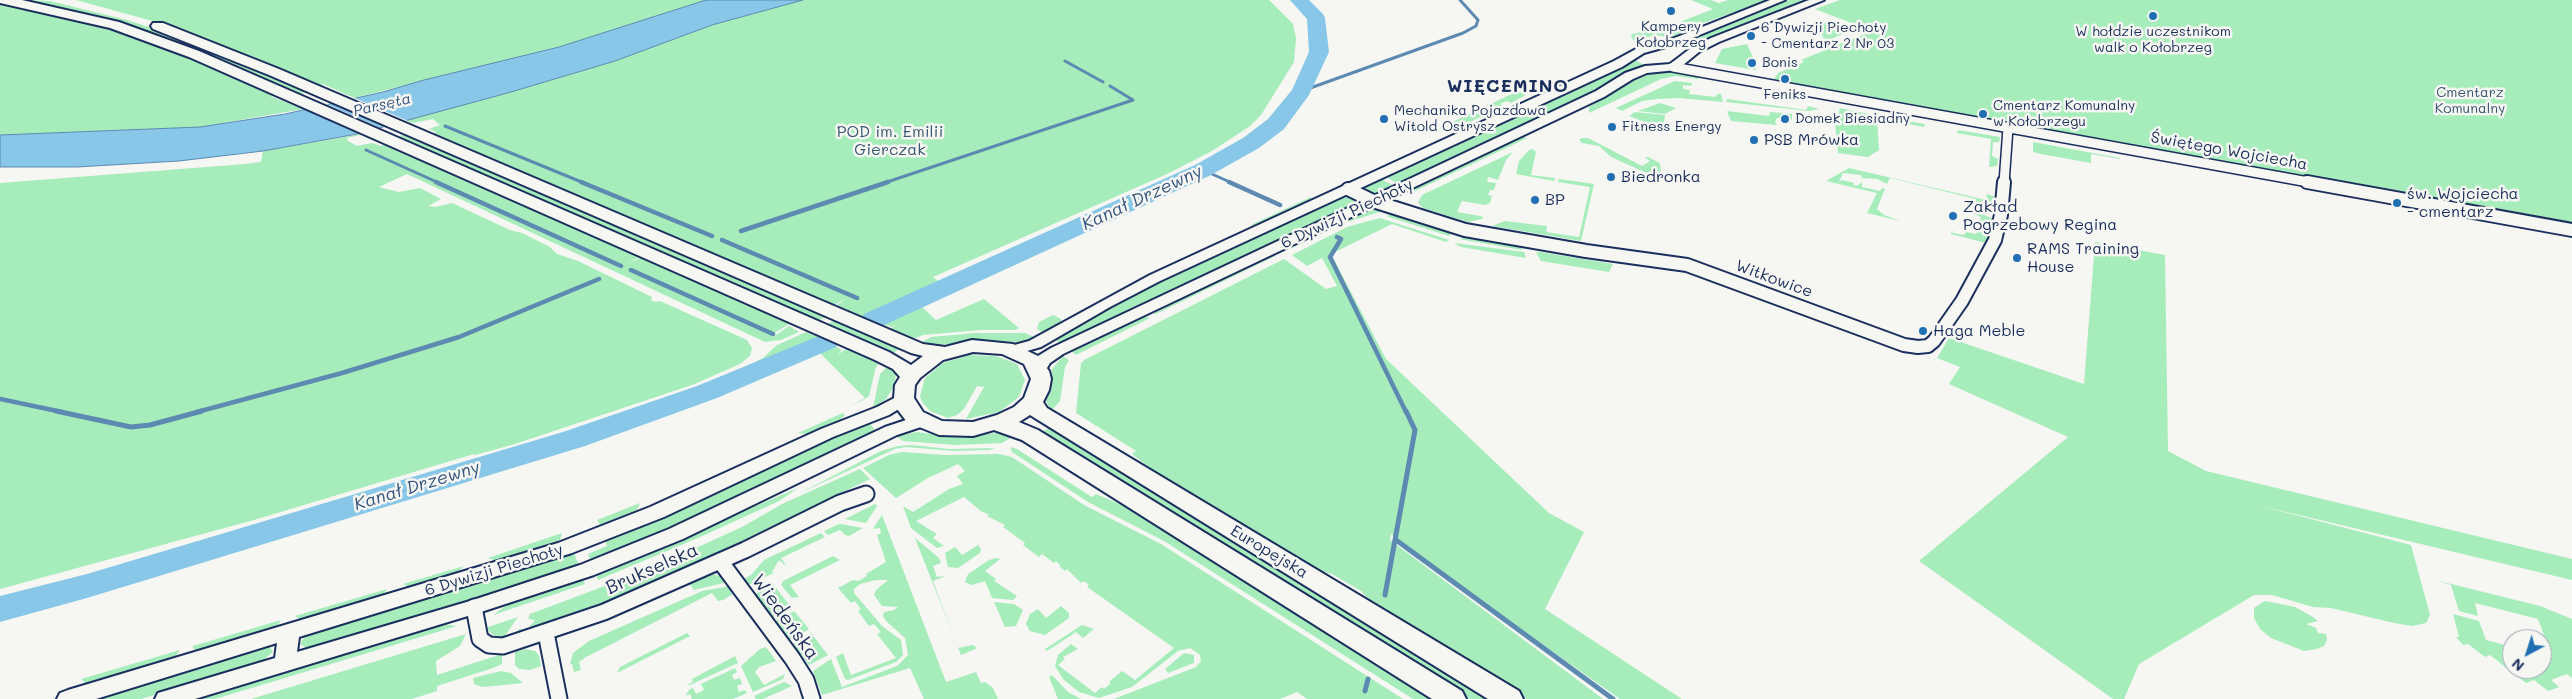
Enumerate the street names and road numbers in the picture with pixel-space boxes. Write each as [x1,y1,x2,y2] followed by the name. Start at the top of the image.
[2149,128,2309,174] street label: Świętego Wojciecha
[1278,175,1416,253] street label: 6 Dywizji Piechoty
[1733,256,1815,302] street label: Witkowice
[1227,521,1311,583] street label: Europejska
[602,539,702,599] street label: Brukselska
[423,540,565,600] street label: 6 Dywizji Piechoty
[746,570,824,664] street label: Wiedeńska

